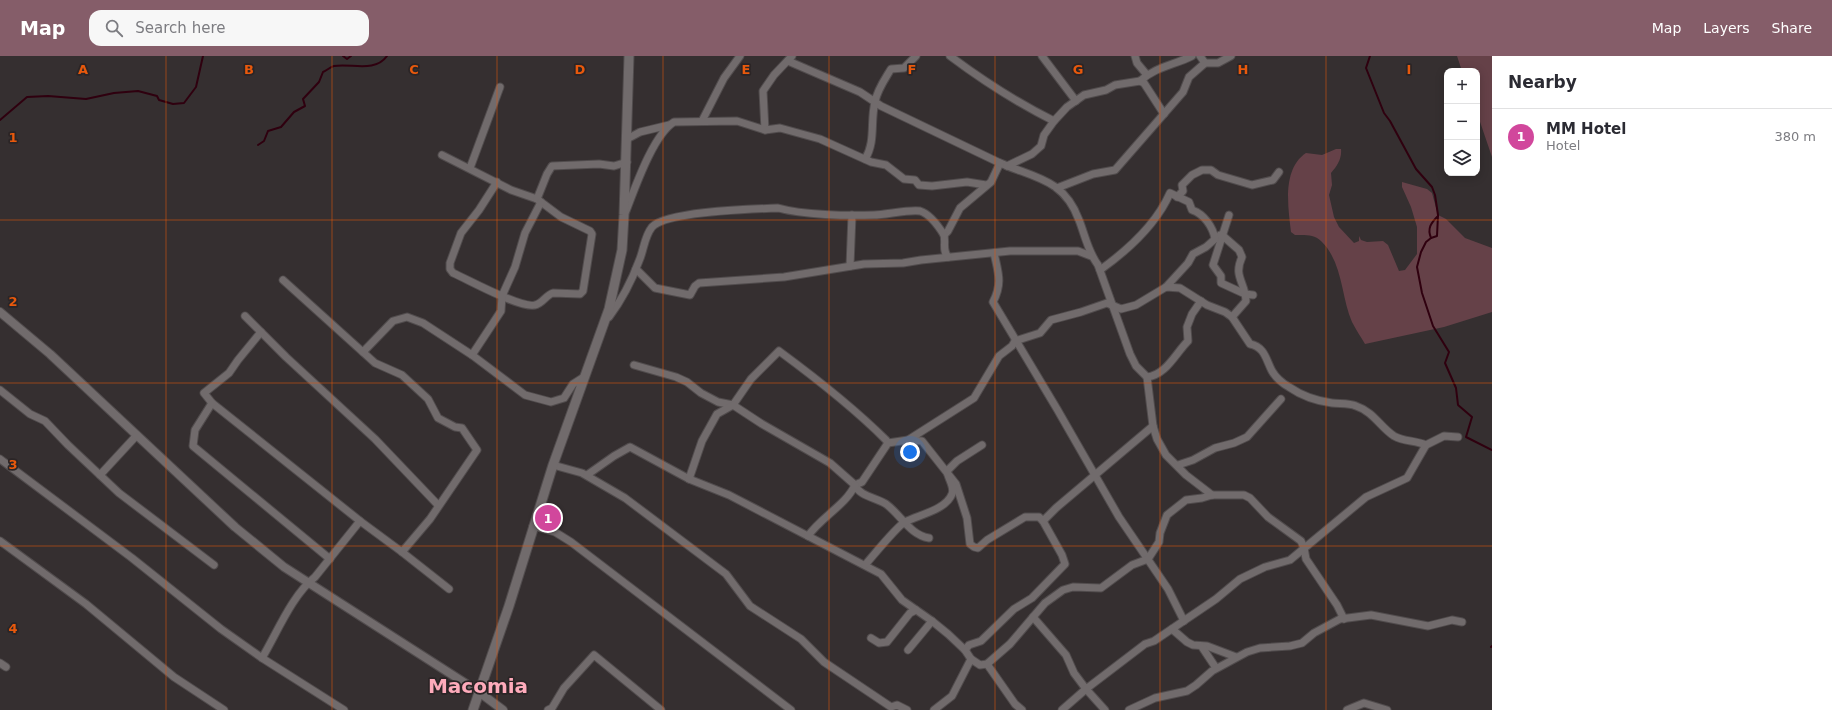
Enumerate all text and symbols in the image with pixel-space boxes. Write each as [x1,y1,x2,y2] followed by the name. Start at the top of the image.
[89,10,369,46] search box
[20,17,65,39] text: Map
[103,17,125,39] icon: search
[135,19,225,37] text: Search here
[1652,20,1681,36] text: Map
[1703,20,1750,36] text: Layers
[1772,20,1812,36] text: Share
[78,62,88,77] text: A
[244,62,254,77] text: B
[409,62,419,77] text: C
[575,62,586,77] text: D
[742,62,750,77] text: E
[908,62,916,77] text: F
[1073,62,1083,77] text: G
[1238,62,1248,77] text: H
[1407,62,1411,77] text: I
[1444,68,1480,176] map controls
[1444,68,1480,104] button: +
[1508,72,1577,92] text: Nearby
[1444,104,1480,140] button: −
[1546,120,1626,138] text: MM Hotel
[1516,129,1526,144] text: 1
[1774,129,1816,144] text: 380 m
[8,130,18,145] text: 1
[1546,138,1580,153] text: Hotel
[1444,140,1480,176] button: layers
[8,294,18,309] text: 2
[900,442,920,462] your location
[8,457,18,472] text: 3
[535,503,561,533] pin: 1
[8,621,18,636] text: 4
[428,674,528,698] district label: Macomia

